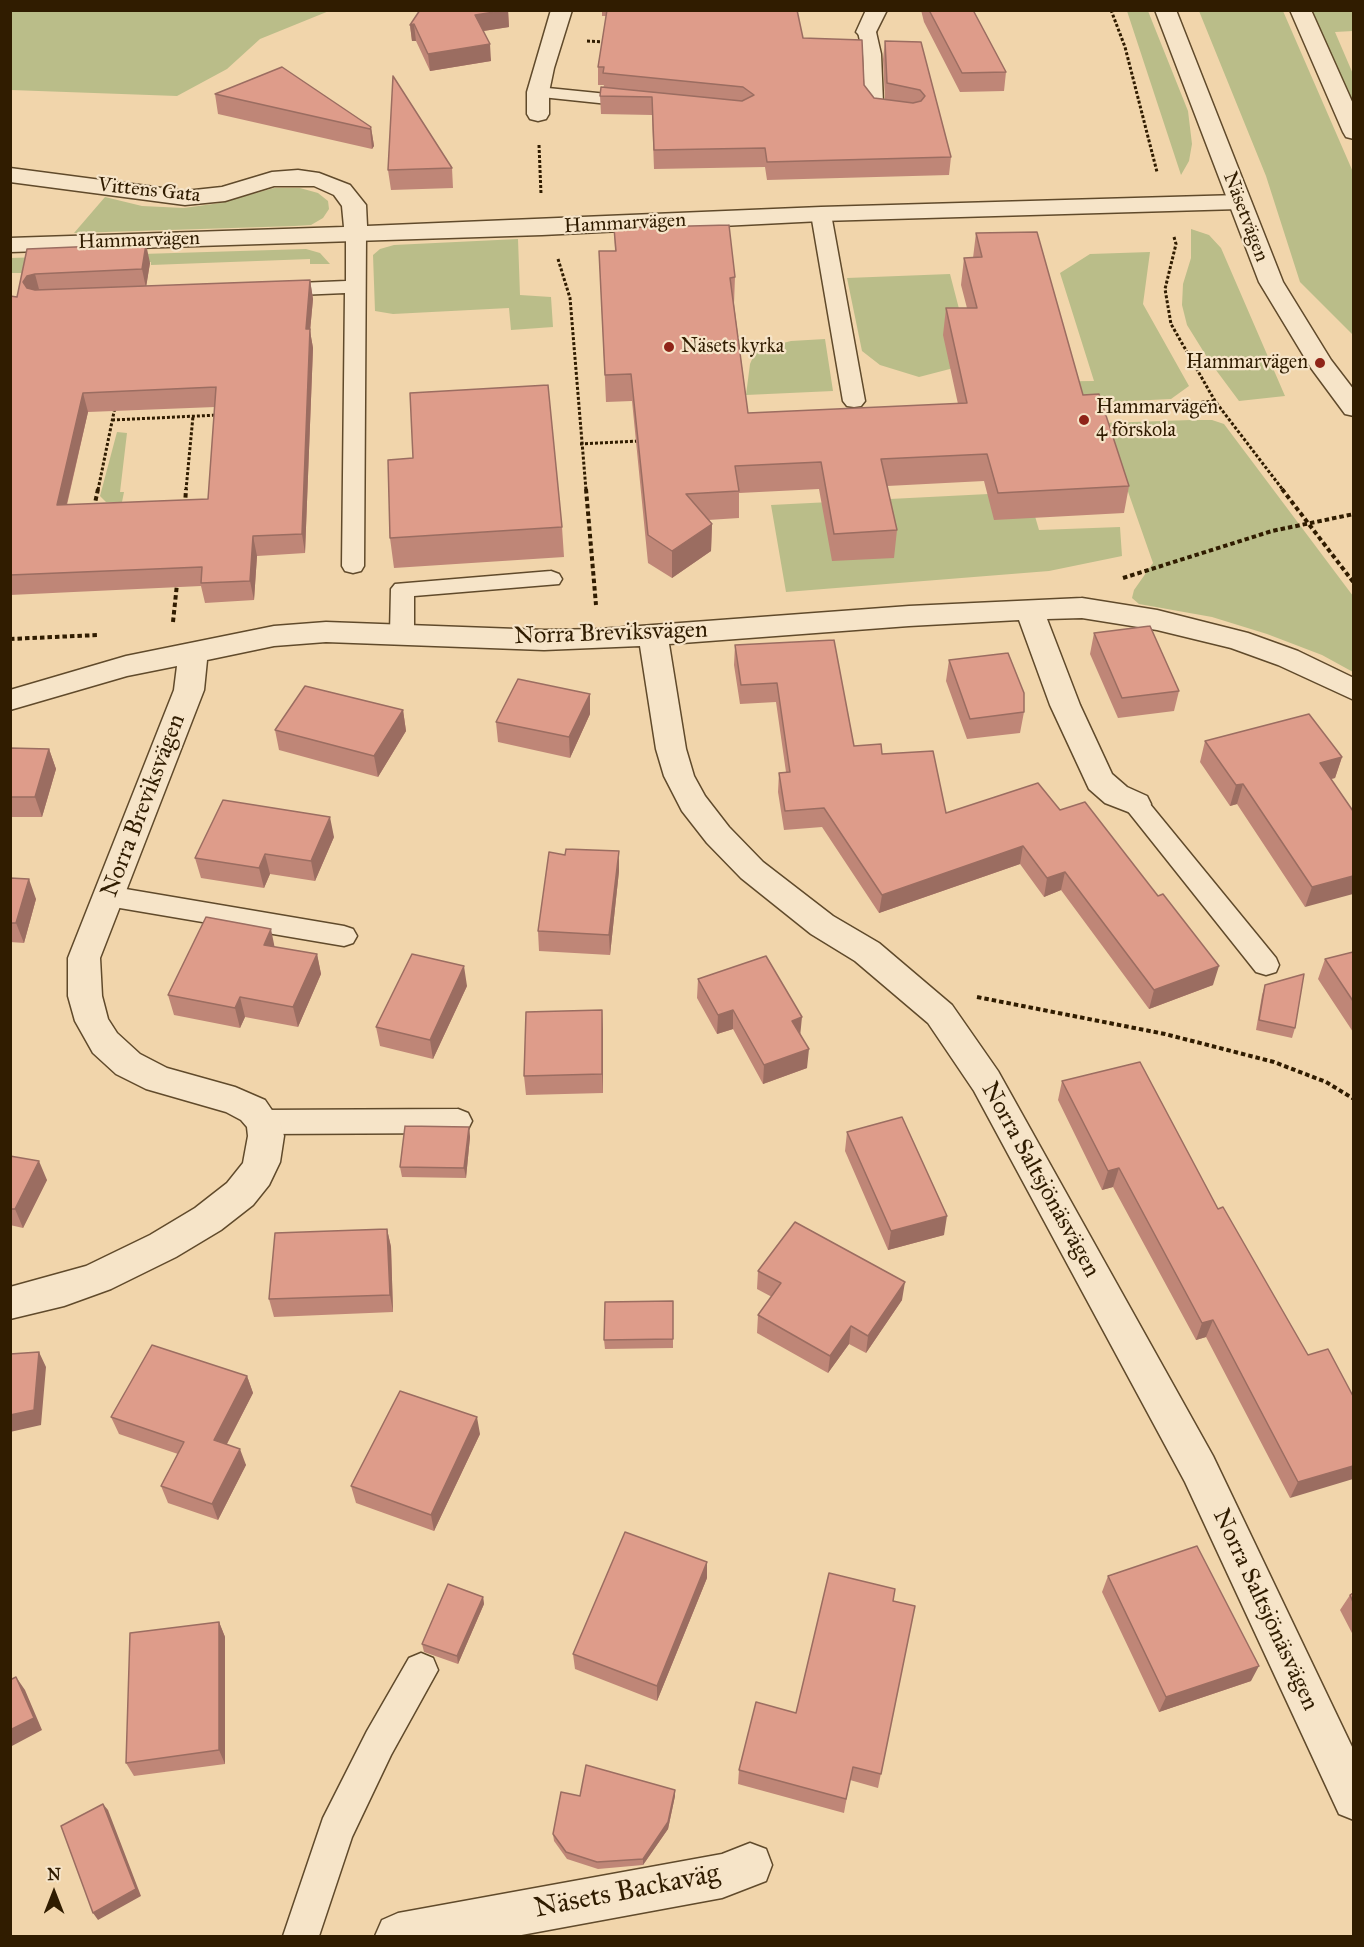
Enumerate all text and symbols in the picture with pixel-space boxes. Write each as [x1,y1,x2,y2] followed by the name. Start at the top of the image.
[1217,169,1273,265] street label: Näsetvägen
[97,174,201,208] street label: Vittens Gata
[563,209,687,239] street label: Hammarvägen
[78,227,200,255] street label: Hammarvägen
[681,335,784,359] place label: Näsets kyrka
[662,340,676,354] marker: Näsets kyrka
[1186,351,1308,375] place label: Hammarvägen
[1313,356,1327,370] marker: Hammarvägen
[1096,396,1218,443] place label: Hammarvägen 4 förskola
[1077,413,1091,427] marker: Hammarvägen 4 förskola
[514,616,708,652] street label: Norra Breviksvägen
[96,710,192,902] street label: Norra Breviksvägen
[974,1077,1106,1283] street label: Norra Saltsjönäsvägen
[1206,1505,1324,1715] street label: Norra Saltsjönäsvägen
[531,1858,723,1926] street label: Näsets Backaväg
[24,1863,84,1923] north arrow
[47,1865,61,1884] text: N

